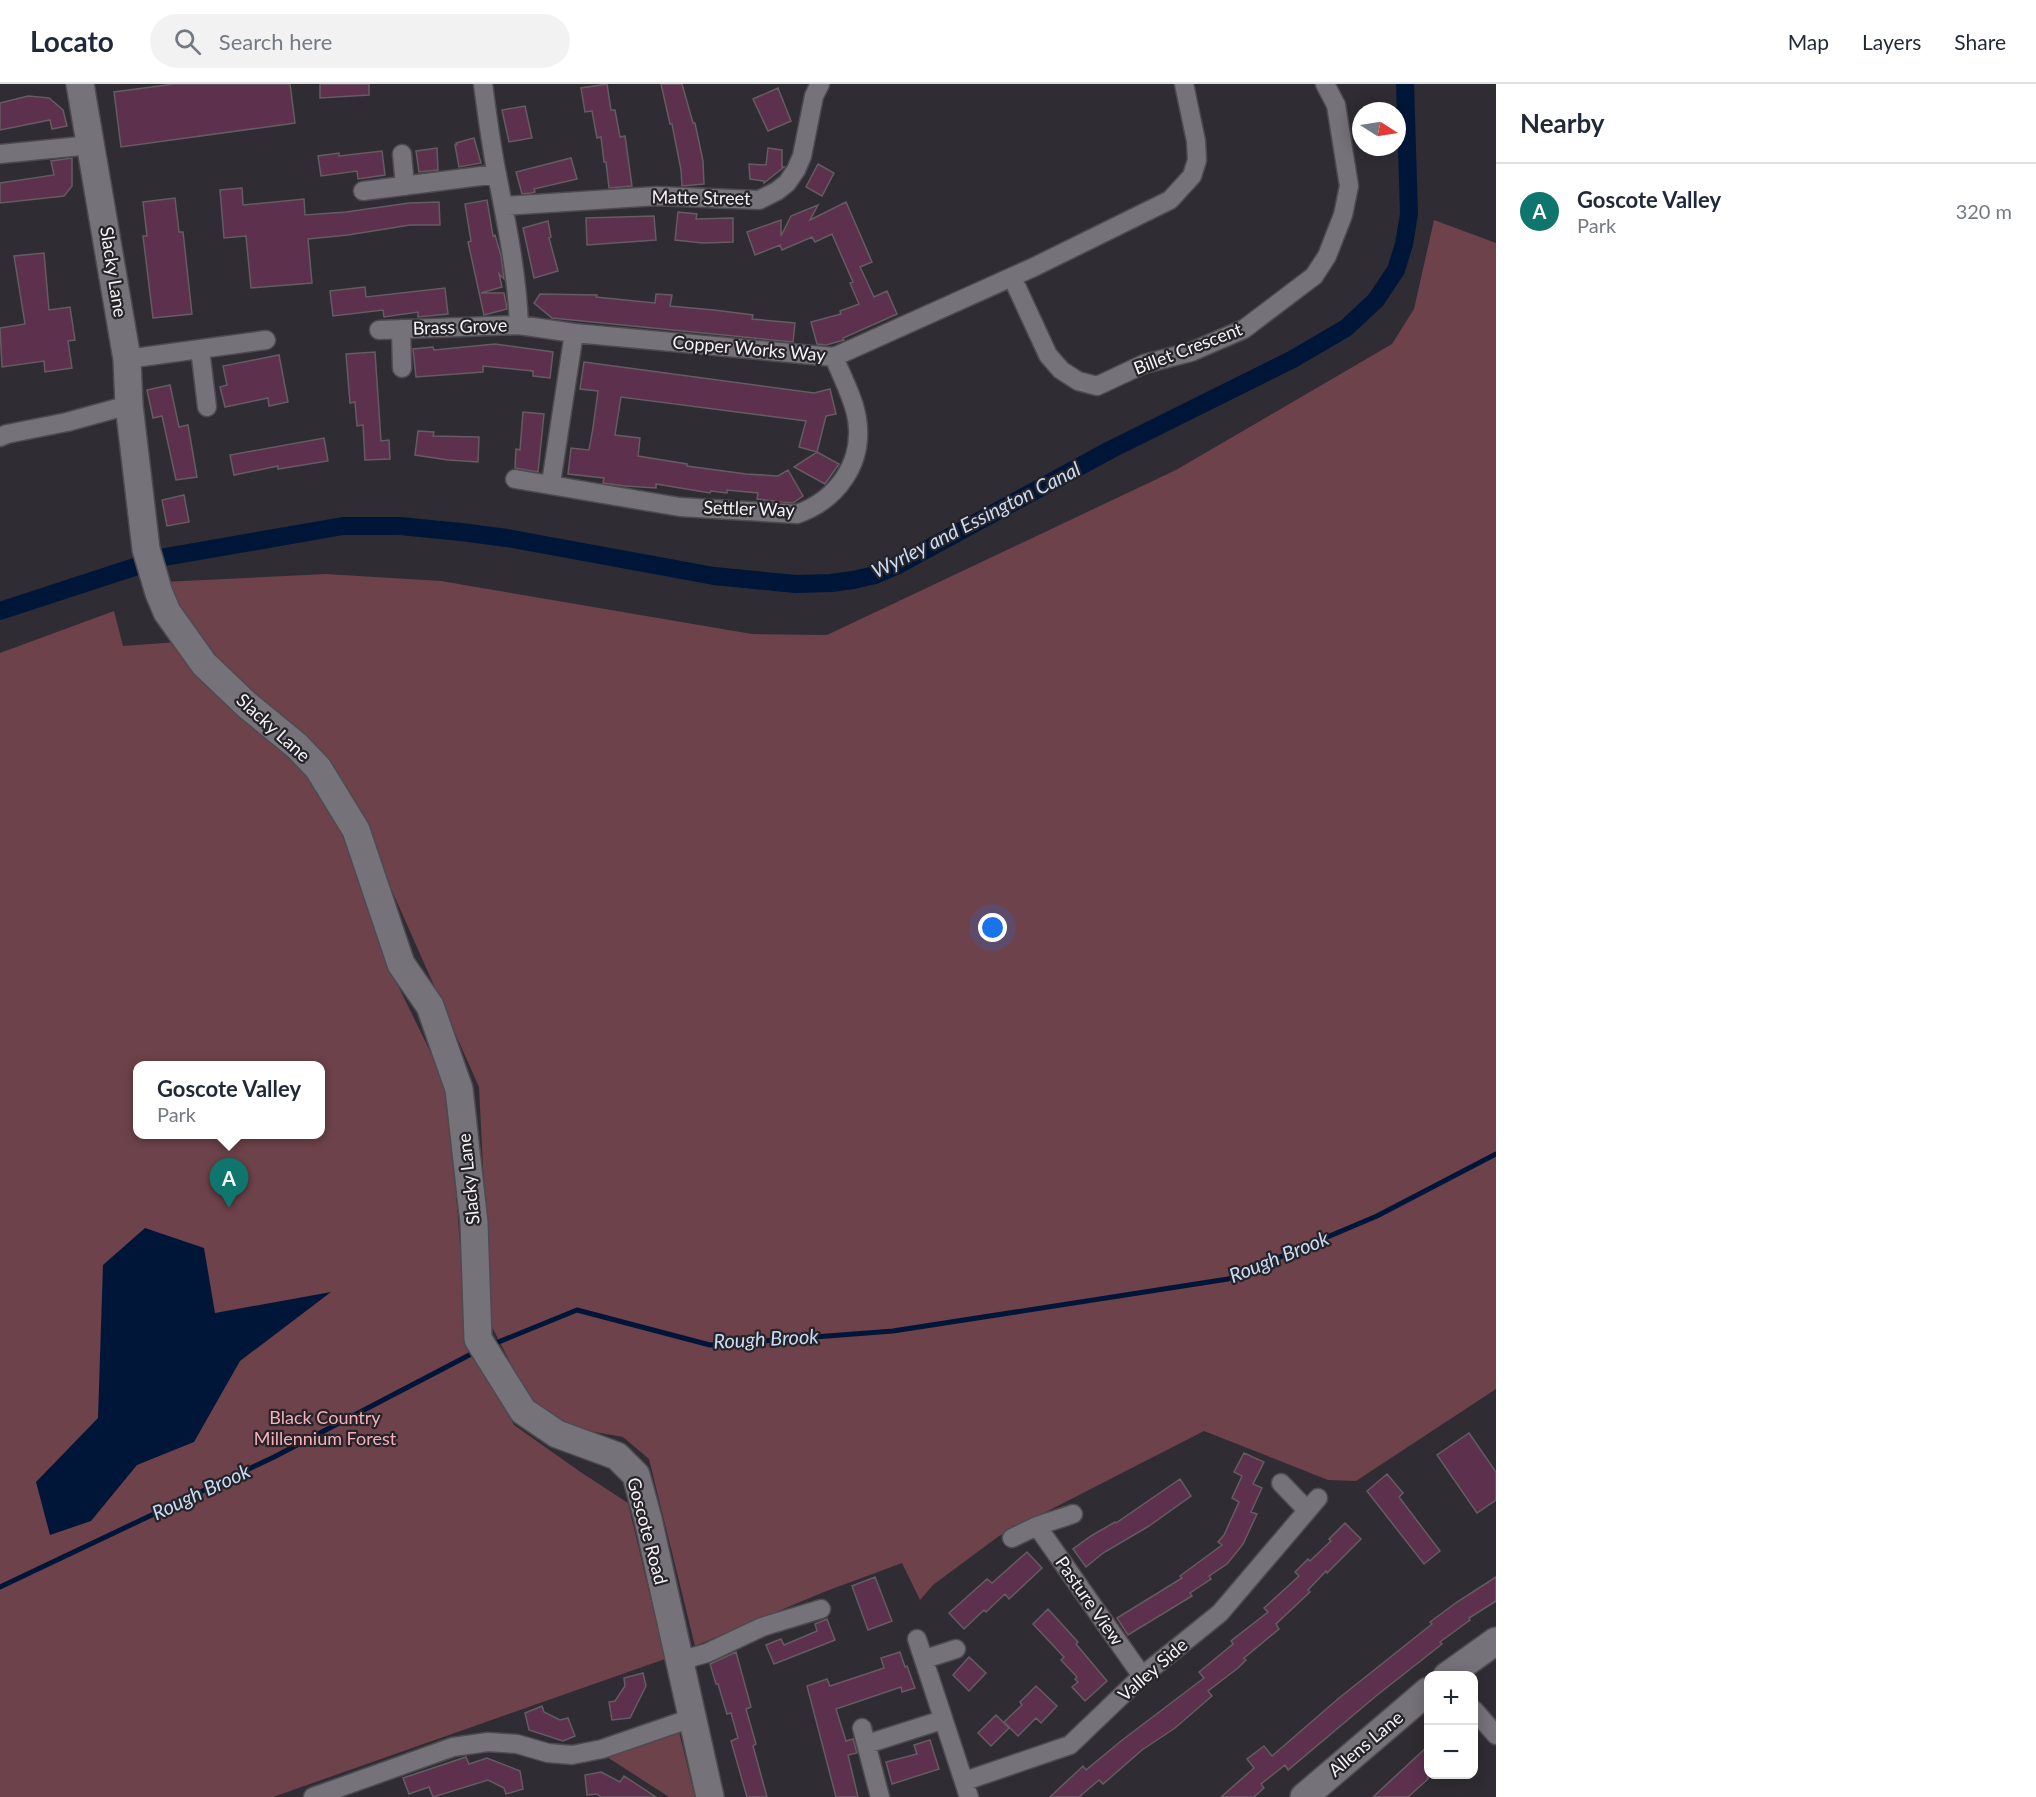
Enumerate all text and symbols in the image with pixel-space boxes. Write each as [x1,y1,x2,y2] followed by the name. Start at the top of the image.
[150,14,570,68] search box
[30,24,114,58] text: Locato
[171,25,204,58] icon: search
[219,28,332,55] text: Search here
[1788,29,1829,54] text: Map
[1862,29,1921,54] text: Layers
[1954,29,2006,54] text: Share
[1352,102,1406,156] north arrow
[1520,107,1605,139] text: Nearby
[651,185,751,209] street label: Matte Street
[1577,186,1721,213] text: Goscote Valley
[1533,199,1546,223] text: A
[1956,199,2012,223] text: 320 m
[1577,213,1616,237] text: Park
[96,225,132,319] street label: Slacky Lane
[412,313,508,339] street label: Brass Grove
[1130,317,1246,379] street label: Billet Crescent
[672,330,827,366] street label: Copper Works Way
[867,456,1084,582] water label: Wyrley and Essington Canal
[703,495,796,521] street label: Settler Way
[232,688,315,766] street label: Slacky Lane
[978,913,1007,942] your location
[133,1061,325,1139] popup
[157,1075,301,1102] text: Goscote Valley
[157,1102,196,1126] text: Park
[452,1132,484,1226] street label: Slacky Lane
[210,1158,248,1208] pin: A
[1225,1225,1333,1287] water label: Rough Brook
[713,1323,820,1353] water label: Rough Brook
[254,1406,397,1449] park label: Black Country Millennium Forest
[148,1458,254,1524] water label: Rough Brook
[623,1475,673,1587] street label: Goscote Road
[1051,1552,1129,1649] street label: Pasture View
[1113,1633,1191,1705] street label: Valley Side
[1424,1671,1478,1779] map controls
[1424,1671,1478,1725] button: +
[1324,1706,1407,1781] street label: Allens Lane
[1424,1725,1478,1779] button: −

